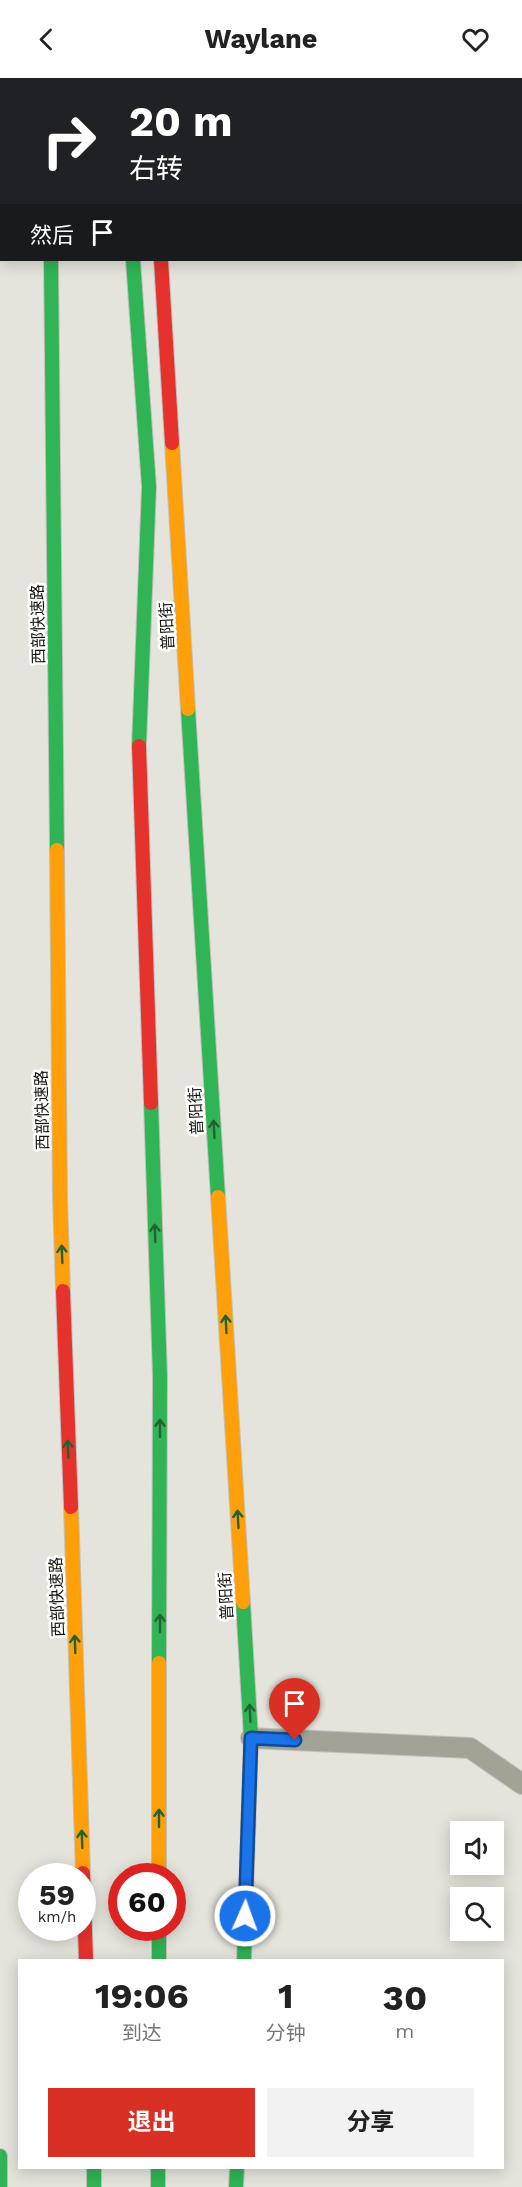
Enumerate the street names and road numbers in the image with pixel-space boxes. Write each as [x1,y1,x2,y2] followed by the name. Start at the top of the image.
[28,584,48,664] street label: 西部快速路
[156,602,178,650] street label: 普阳街
[32,1070,52,1150] street label: 西部快速路
[185,1087,207,1135] street label: 普阳街
[46,1557,68,1637] street label: 西部快速路
[215,1572,237,1620] street label: 普阳街

